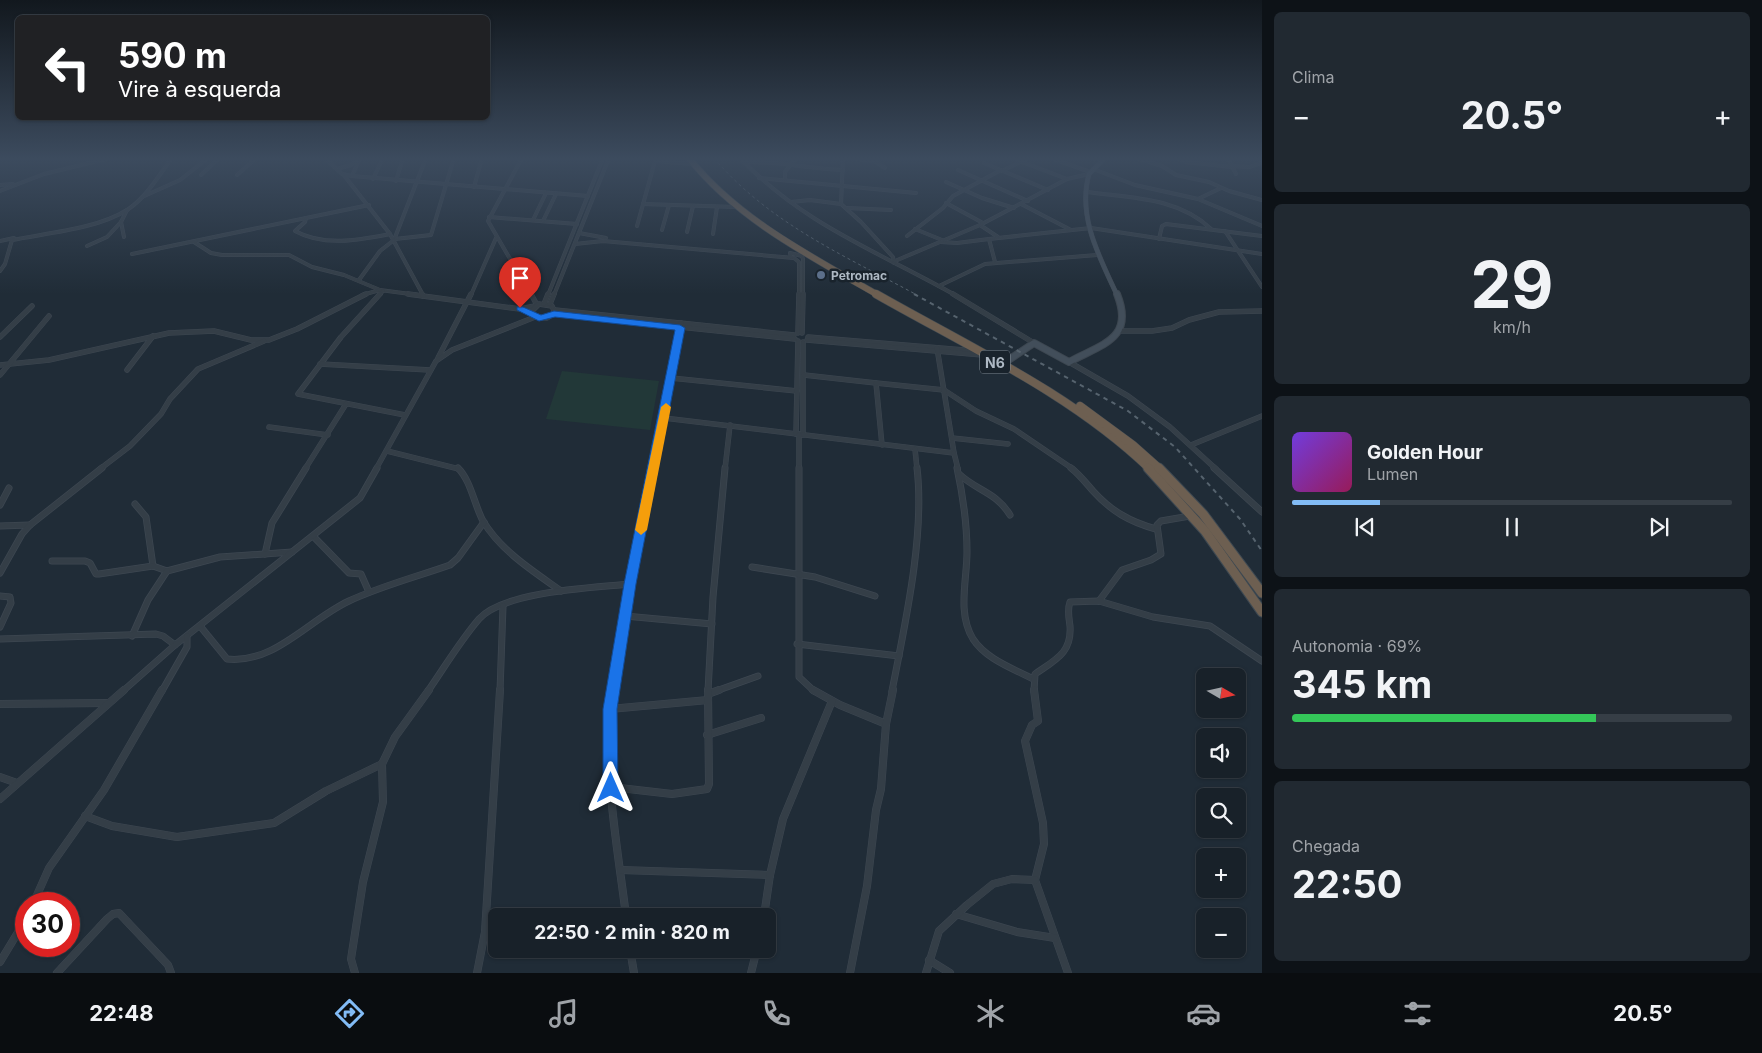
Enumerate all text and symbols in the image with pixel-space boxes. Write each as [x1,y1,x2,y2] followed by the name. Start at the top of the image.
[118,34,227,76] text: 590 m
[35,35,100,100] icon: left
[1292,67,1334,87] text: Clima
[118,76,281,102] text: Vire à esquerda
[1461,92,1563,138] text: 20.5°
[1292,99,1311,133] text: −
[1713,99,1732,133] text: +
[1470,245,1554,324] text: 29
[499,257,541,308] pin
[506,264,534,292] icon: arrive
[831,268,887,283] place label: Petromac
[815,269,827,281] marker: Petromac
[1493,317,1531,337] text: km/h
[980,351,1010,374] road number: N6
[1367,441,1483,464] text: Golden Hour
[1367,464,1418,484] text: Lumen
[1351,513,1379,541] icon: previous
[1498,513,1526,541] icon: pause
[1645,513,1673,541] icon: next
[1292,636,1422,656] text: Autonomia · 69%
[1292,661,1432,707] text: 345 km
[1196,668,1246,718] north arrow
[1196,668,1246,958] map controls
[1196,728,1246,778] button: sound
[584,761,636,813] position arrow
[1196,788,1246,838] button: search
[1292,836,1360,856] text: Chegada
[1196,848,1246,898] button: +
[1292,861,1402,907] text: 22:50
[15,892,80,957] speed limit sign: 30
[1196,908,1246,958] button: −
[534,921,730,944] text: 22:50 · 2 min · 820 m
[332,996,367,1031] icon: directions
[546,996,581,1031] icon: music
[759,996,794,1031] icon: phone
[973,996,1008,1031] icon: climate
[1186,996,1221,1031] icon: car
[1400,996,1435,1031] icon: filters
[89,1000,154,1026] text: 22:48
[1613,1000,1673,1026] text: 20.5°

